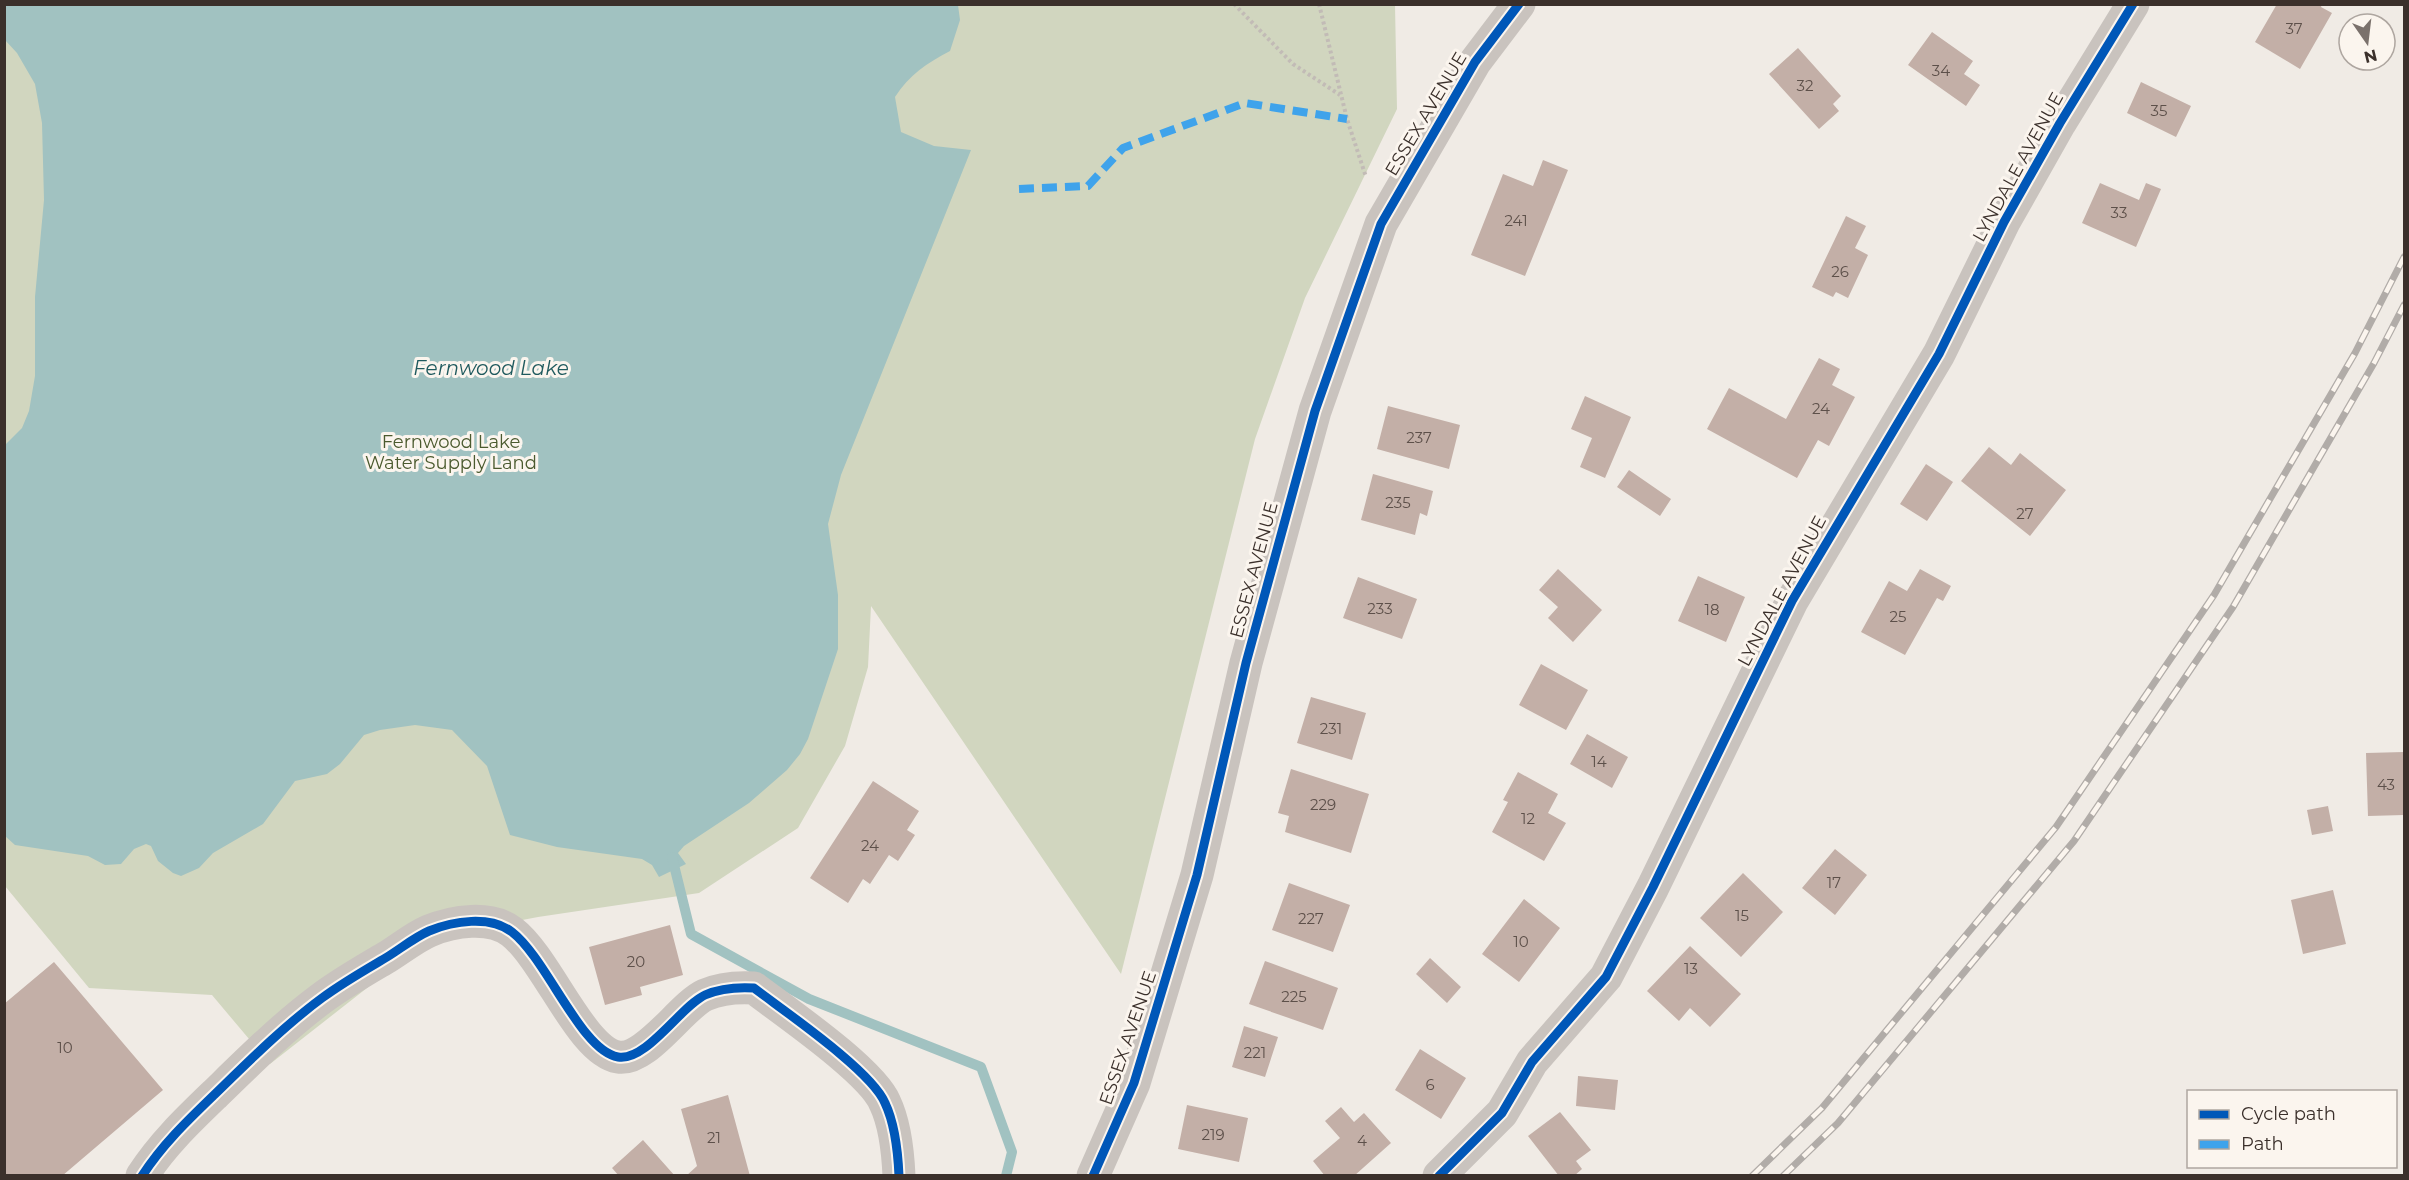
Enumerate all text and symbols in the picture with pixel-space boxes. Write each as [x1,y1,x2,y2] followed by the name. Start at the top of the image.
[2337,12,2397,72] north arrow
[2285,19,2303,38] house number: 37
[2362,45,2379,67] text: N
[1380,48,1472,180] street label: ESSEX AVENUE
[1932,61,1950,80] house number: 34
[1797,76,1813,95] house number: 32
[1968,88,2068,246] street label: LYNDALE AVENUE
[2151,101,2167,120] house number: 35
[2111,203,2127,222] house number: 33
[1504,211,1528,230] house number: 241
[1831,262,1849,281] house number: 26
[413,356,569,380] water label: Fernwood Lake
[1812,399,1830,418] house number: 24
[1406,428,1432,447] house number: 237
[365,431,537,474] park label: Fernwood Lake Water Supply Land
[1385,493,1411,512] house number: 235
[1225,499,1283,641] street label: ESSEX AVENUE
[2016,504,2034,523] house number: 27
[1733,512,1831,670] street label: LYNDALE AVENUE
[1367,599,1393,618] house number: 233
[1705,600,1720,619] house number: 18
[1889,607,1907,626] house number: 25
[1320,719,1342,738] house number: 231
[1591,752,1607,771] house number: 14
[2377,775,2395,794] house number: 43
[1310,795,1336,814] house number: 229
[1521,809,1535,828] house number: 12
[861,836,879,855] house number: 24
[1827,873,1841,892] house number: 17
[1735,906,1749,925] house number: 15
[1298,909,1324,928] house number: 227
[1513,932,1529,951] house number: 10
[627,952,645,971] house number: 20
[1684,959,1698,978] house number: 13
[1095,968,1161,1108] street label: ESSEX AVENUE
[1281,987,1307,1006] house number: 225
[57,1038,73,1057] house number: 10
[1244,1043,1266,1062] house number: 221
[1425,1075,1435,1094] house number: 6
[2187,1090,2397,1168] legend
[2241,1103,2336,1125] text: Cycle path
[1201,1125,1225,1144] house number: 219
[707,1128,721,1147] house number: 21
[1357,1131,1367,1150] house number: 4
[2241,1133,2284,1155] text: Path

